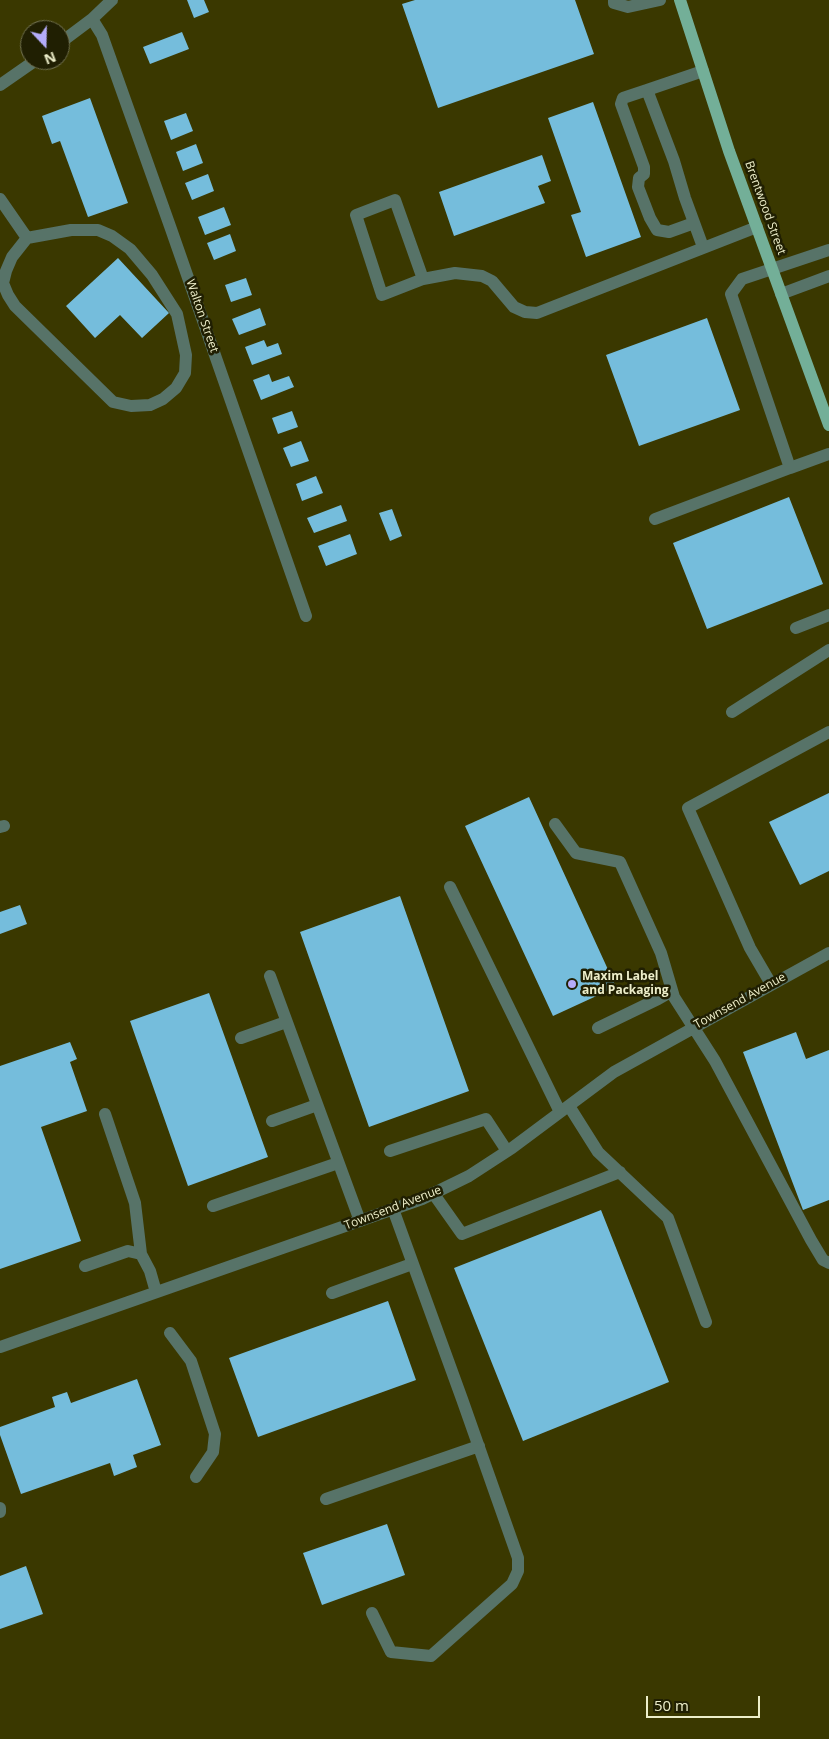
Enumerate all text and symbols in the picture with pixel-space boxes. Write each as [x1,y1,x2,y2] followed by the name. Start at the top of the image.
[20,20,70,70] north arrow
[41,48,59,69] text: N
[741,159,789,257] street label: Brentwood Street
[183,278,221,354] street label: Walton Street
[582,970,669,998] place label: Maxim Label and Packaging
[692,970,788,1032] street label: Townsend Avenue
[566,978,578,990] marker: Maxim Label and Packaging
[343,1183,443,1233] street label: Townsend Avenue
[649,1686,763,1718] scale bar
[654,1695,689,1715] text: 50 m

